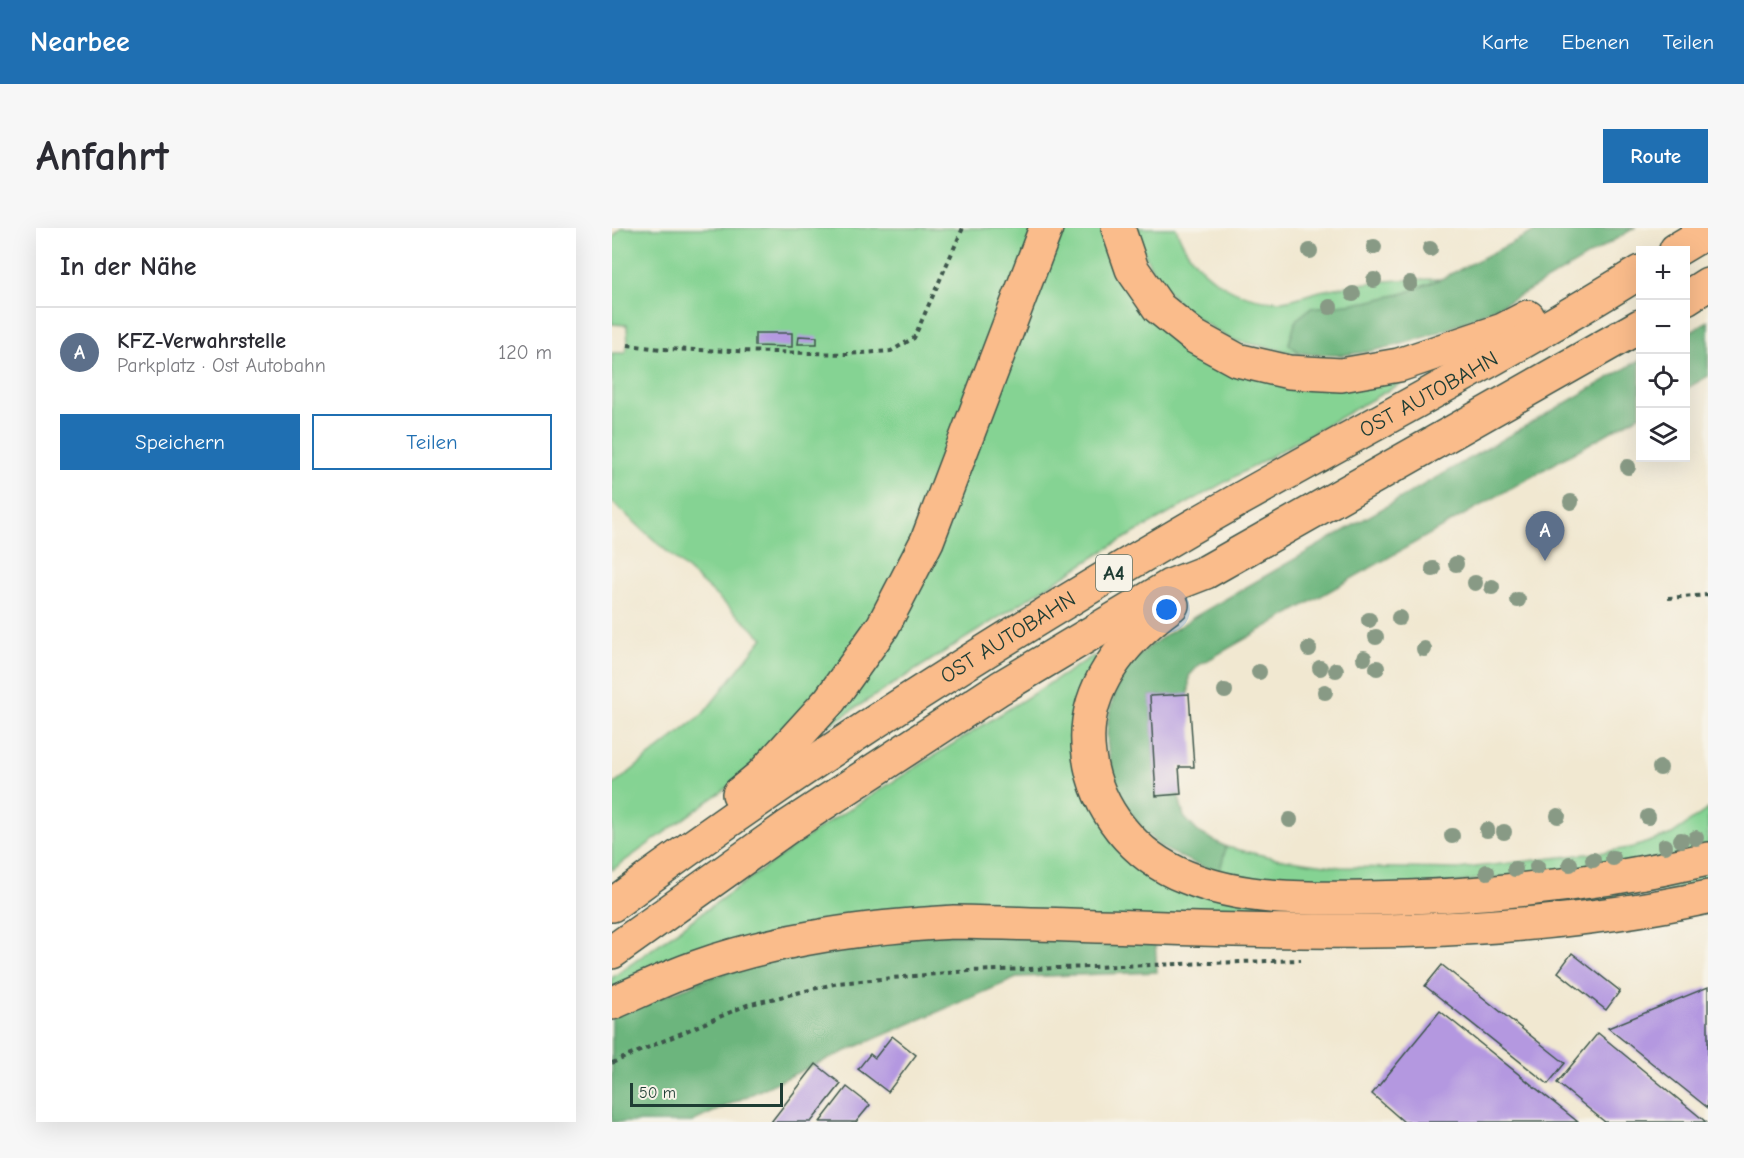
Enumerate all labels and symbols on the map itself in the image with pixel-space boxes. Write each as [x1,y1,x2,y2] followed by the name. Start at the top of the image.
[1355,346,1503,443] street label: OST AUTOBAHN
[1526,512,1564,561] pin: A
[1096,555,1132,591] road number: A4
[935,586,1080,689] street label: OST AUTOBAHN
[1152,595,1181,624] your location
[630,1080,783,1108] scale bar

